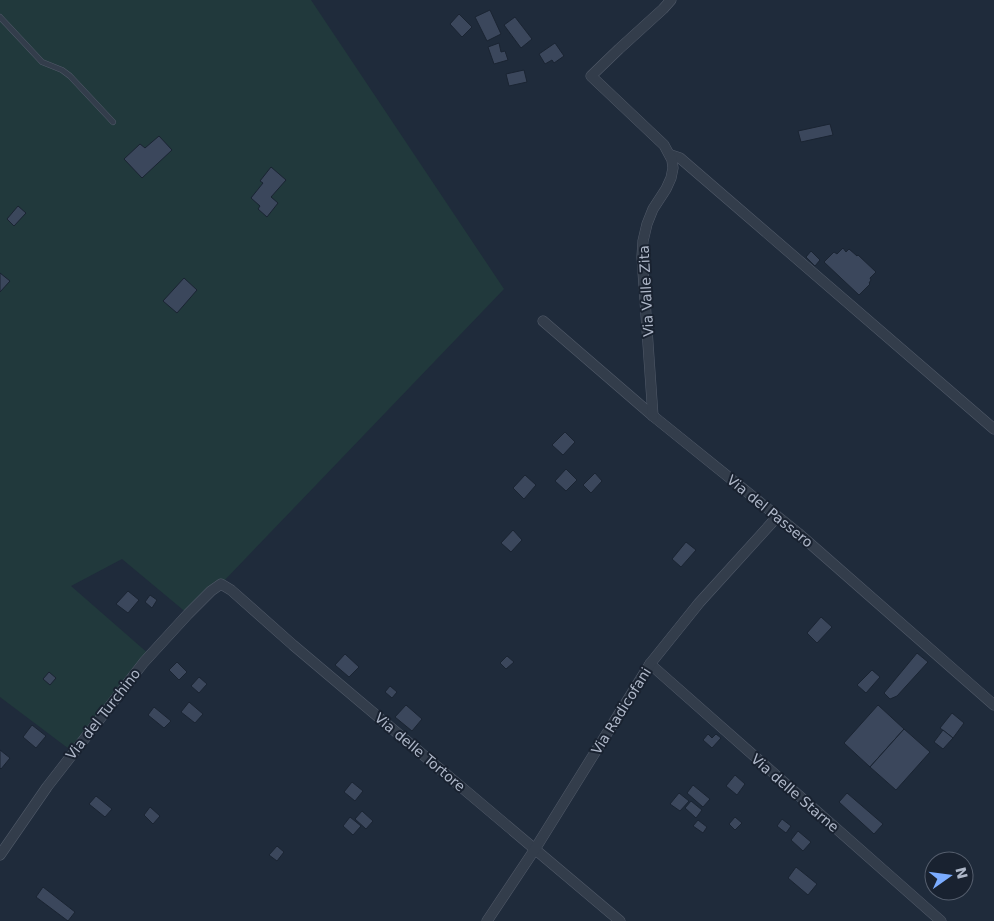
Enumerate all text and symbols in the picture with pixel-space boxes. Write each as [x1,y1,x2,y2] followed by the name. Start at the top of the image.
[636,245,656,337] street label: Via Valle Zita
[724,472,816,550] street label: Via del Passero
[63,665,143,763] street label: Via del Turchino
[588,665,654,757] street label: Via Radicofani
[372,710,468,794] street label: Via delle Tortore
[748,751,842,835] street label: Via delle Starne
[924,851,974,901] north arrow
[952,865,971,880] text: N

